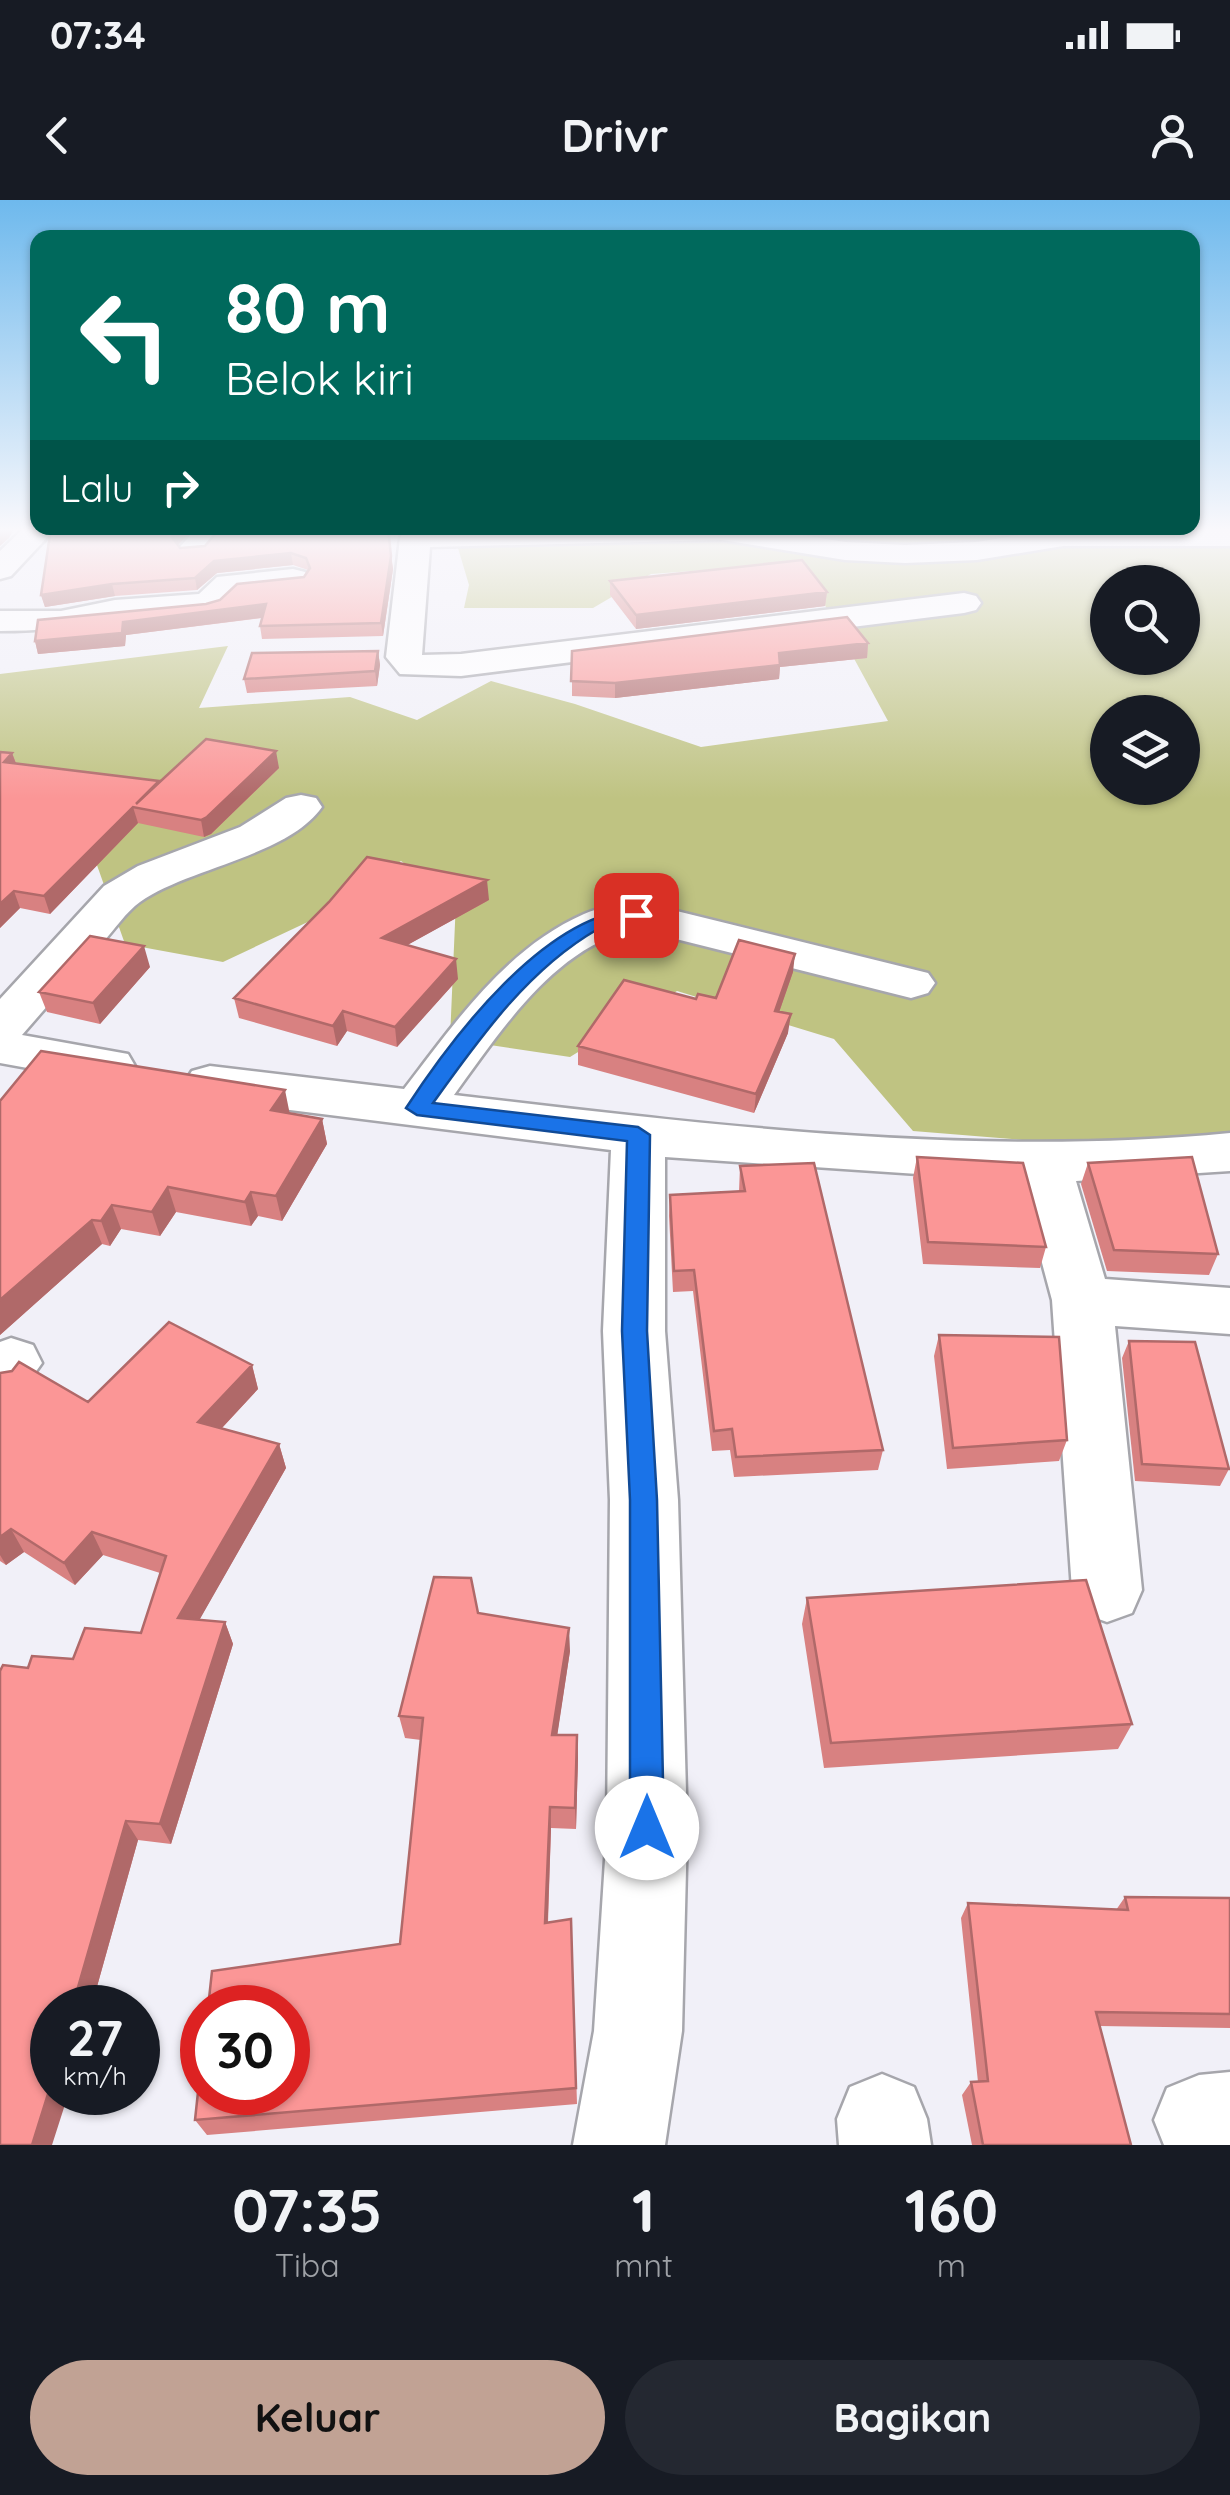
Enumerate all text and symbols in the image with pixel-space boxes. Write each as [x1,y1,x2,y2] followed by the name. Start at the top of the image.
[50,11,146,59] text: 07:34
[561,107,669,163] text: Drivr
[30,108,85,163] icon: back
[1145,108,1200,163] icon: person
[225,263,390,351] text: 80 m
[60,270,190,400] icon: left
[225,350,414,406] text: Belok kiri
[153,460,208,515] icon: right
[60,464,133,512] text: Lalu
[1090,565,1200,805] map controls
[1090,565,1200,675] button: search
[1090,695,1200,805] button: layers
[594,873,679,958] pin
[609,888,664,943] icon: arrive
[595,1776,699,1880] position arrow
[180,1985,310,2115] speed limit sign: 30
[67,2006,123,2069] text: 27
[63,2060,127,2091] text: km/h
[232,2172,382,2247] text: 07:35
[632,2172,655,2247] text: 1
[905,2172,998,2247] text: 160
[275,2245,340,2285] text: Tiba
[614,2245,673,2285] text: mnt
[937,2245,966,2285] text: m
[30,2360,605,2475] button: Keluar
[625,2360,1200,2475] button: Bagikan

